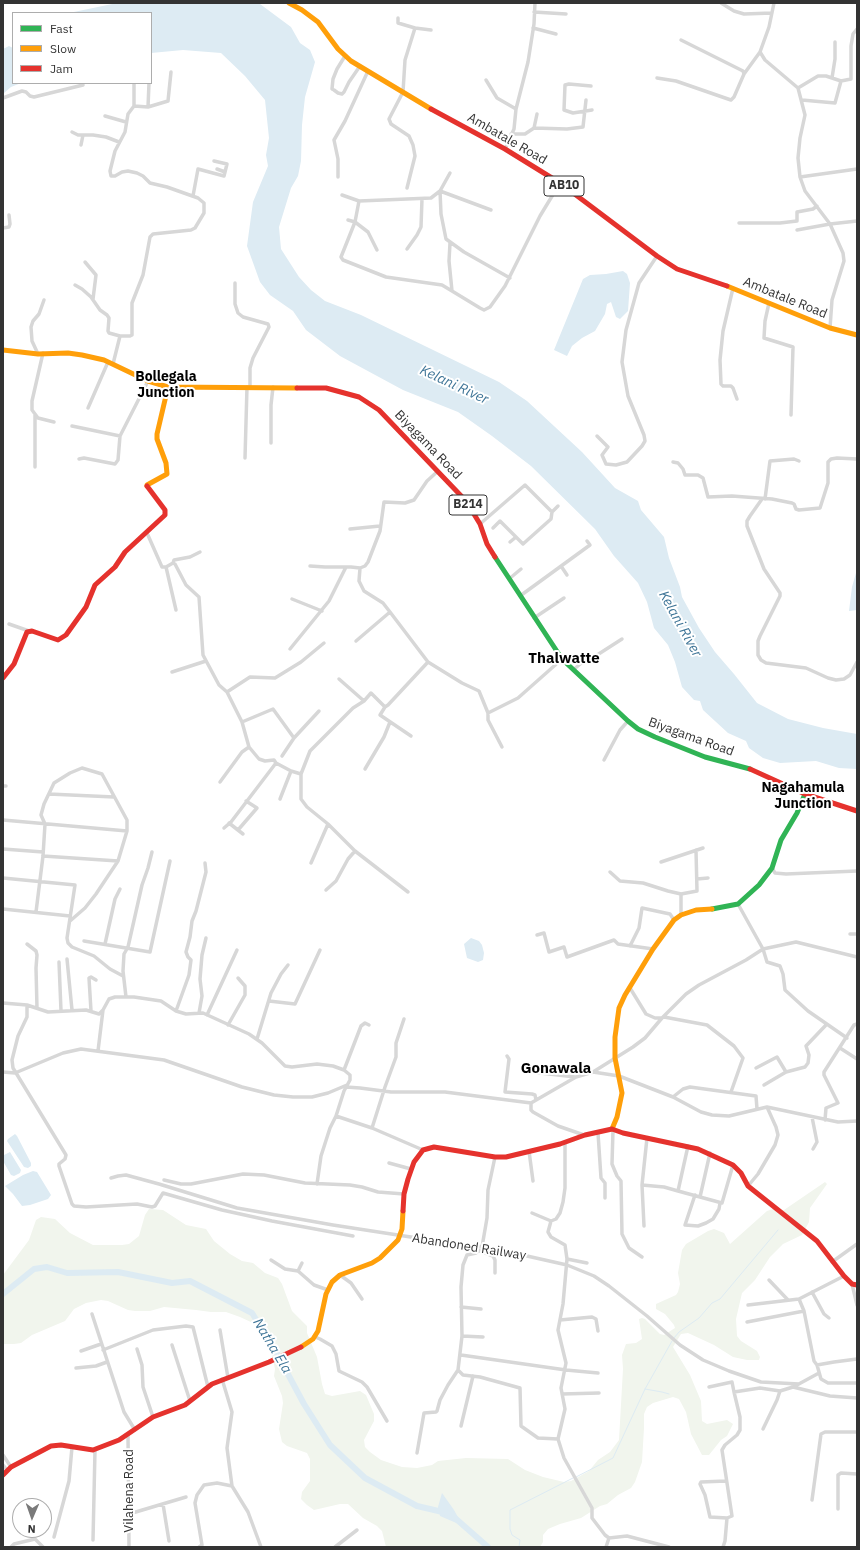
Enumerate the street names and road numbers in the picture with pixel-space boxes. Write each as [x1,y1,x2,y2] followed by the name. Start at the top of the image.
[464,110,550,168] street label: Ambatale Road
[544,176,584,196] road number: AB10
[741,274,829,322] street label: Ambatale Road
[391,407,465,483] street label: Biyagama Road
[449,495,487,515] road number: B214
[646,714,736,760] street label: Biyagama Road
[411,1230,527,1264] street label: Abandoned Railway
[121,1449,137,1533] street label: Vilahena Road

